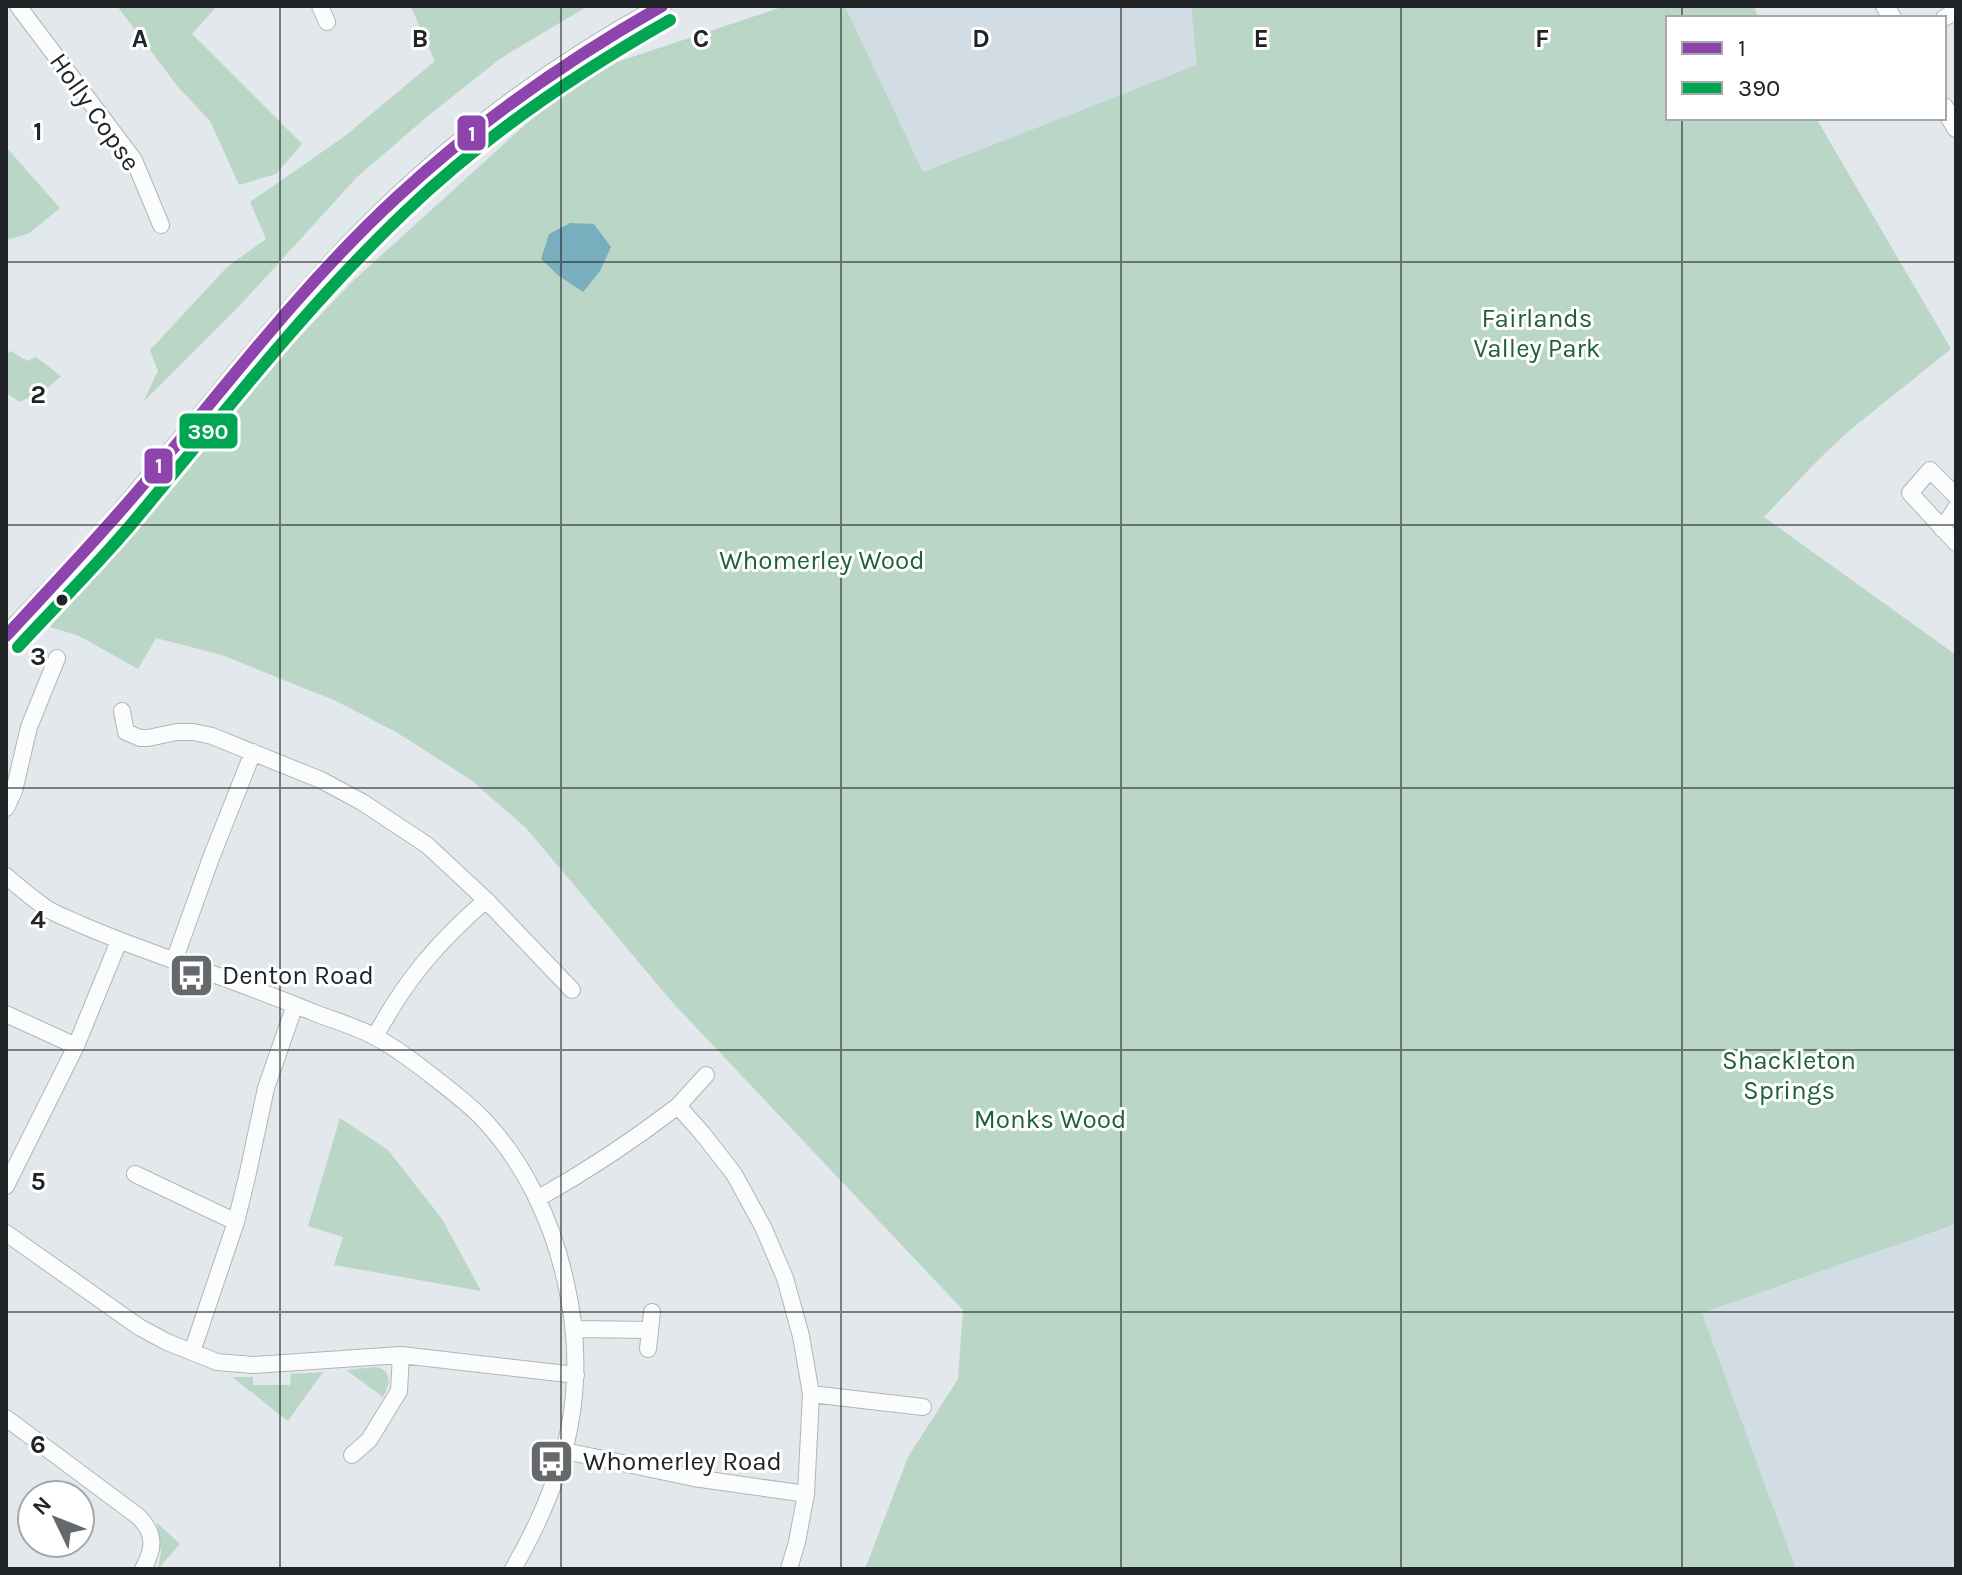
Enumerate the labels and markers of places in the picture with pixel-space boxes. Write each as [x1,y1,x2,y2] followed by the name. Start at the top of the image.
[54,592,70,608] unlabelled marker
[167,951,215,999] bus stop icon: Denton Road
[222,960,374,991] place label: Denton Road
[528,1437,576,1485] bus stop icon: Whomerley Road
[583,1446,782,1477] place label: Whomerley Road

